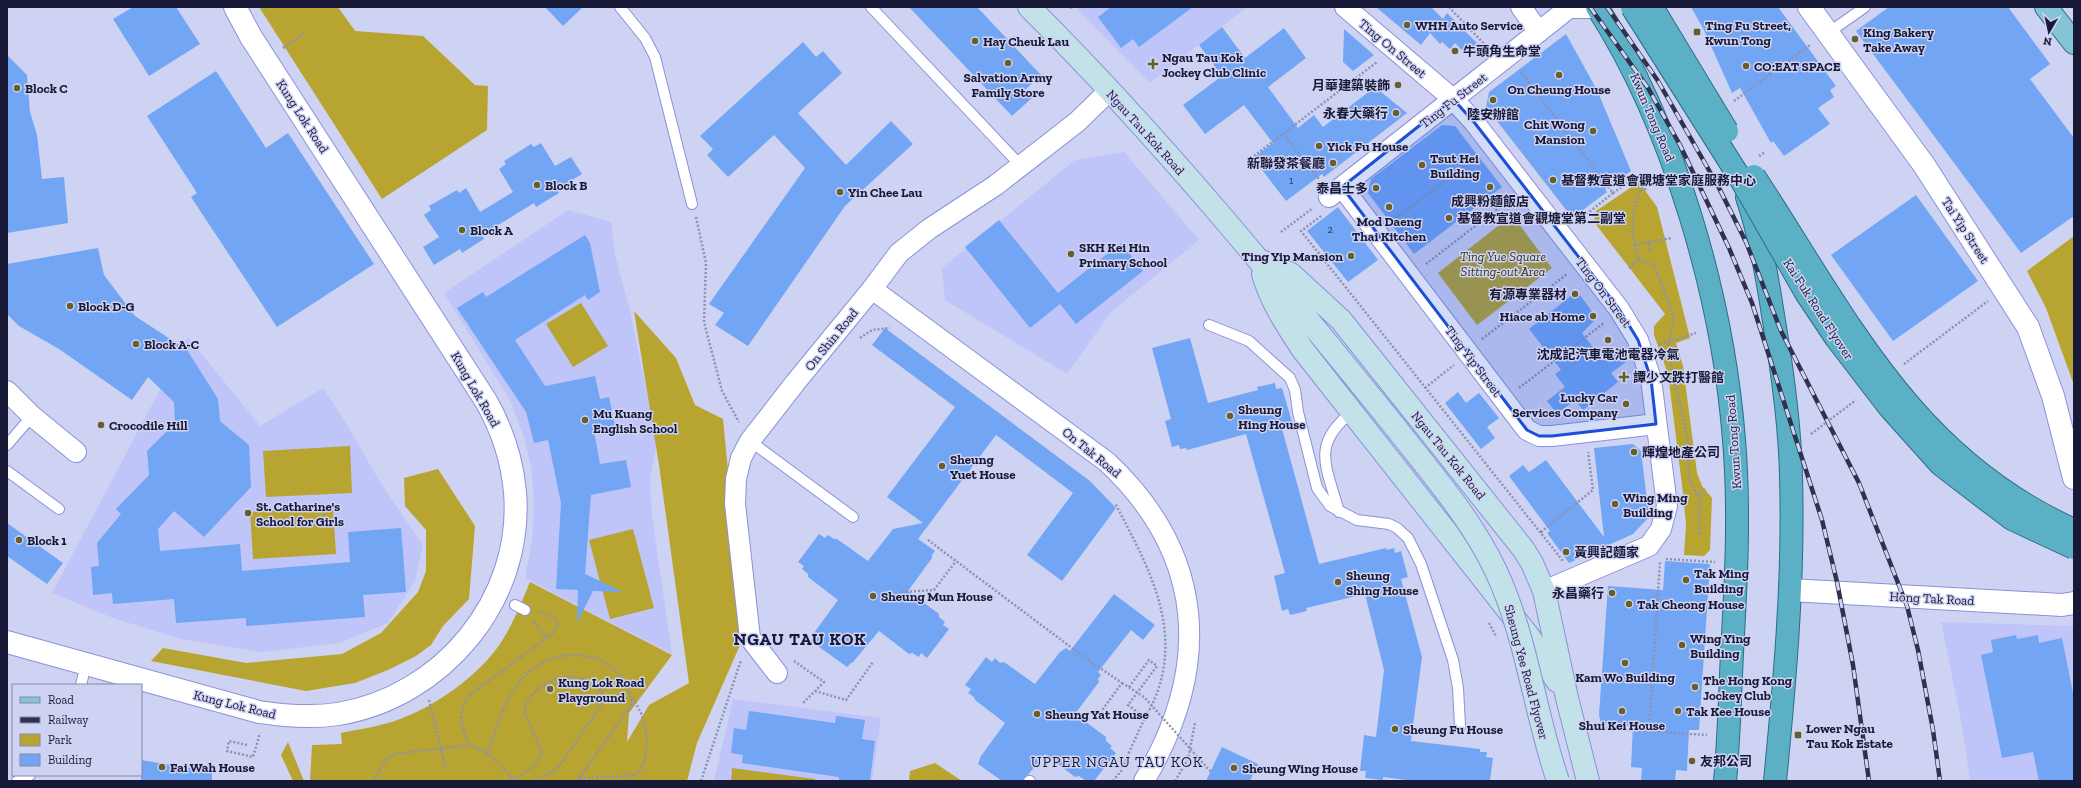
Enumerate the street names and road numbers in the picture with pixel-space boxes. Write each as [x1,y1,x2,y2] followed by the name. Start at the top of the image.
[1356,16,1430,81] street label: Ting On Street
[1417,69,1490,131] street label: Ting Fu Street
[1627,71,1678,164] street label: Kwun Tong Road
[273,77,332,156] street label: Kung Lok Road
[1103,87,1188,178] street label: Ngau Tau Kok Road
[1939,194,1993,266] street label: Tai Yip Street
[1573,255,1635,330] street label: Ting On Street
[1780,256,1857,363] street label: Kai Fuk Road Flyover
[802,305,861,374] street label: On Shin Road
[1442,323,1505,400] street label: Ting Yip Street
[448,349,503,430] street label: Kung Lok Road
[1723,394,1744,490] street label: Kwun Tong Road
[1408,408,1489,503] street label: Ngau Tau Kok Road
[1059,424,1124,481] street label: On Tak Road
[1889,589,1975,608] street label: Hong Tak Road
[1501,603,1552,741] street label: Sheung Yee Road Flyover
[192,687,278,722] street label: Kung Lok Road

